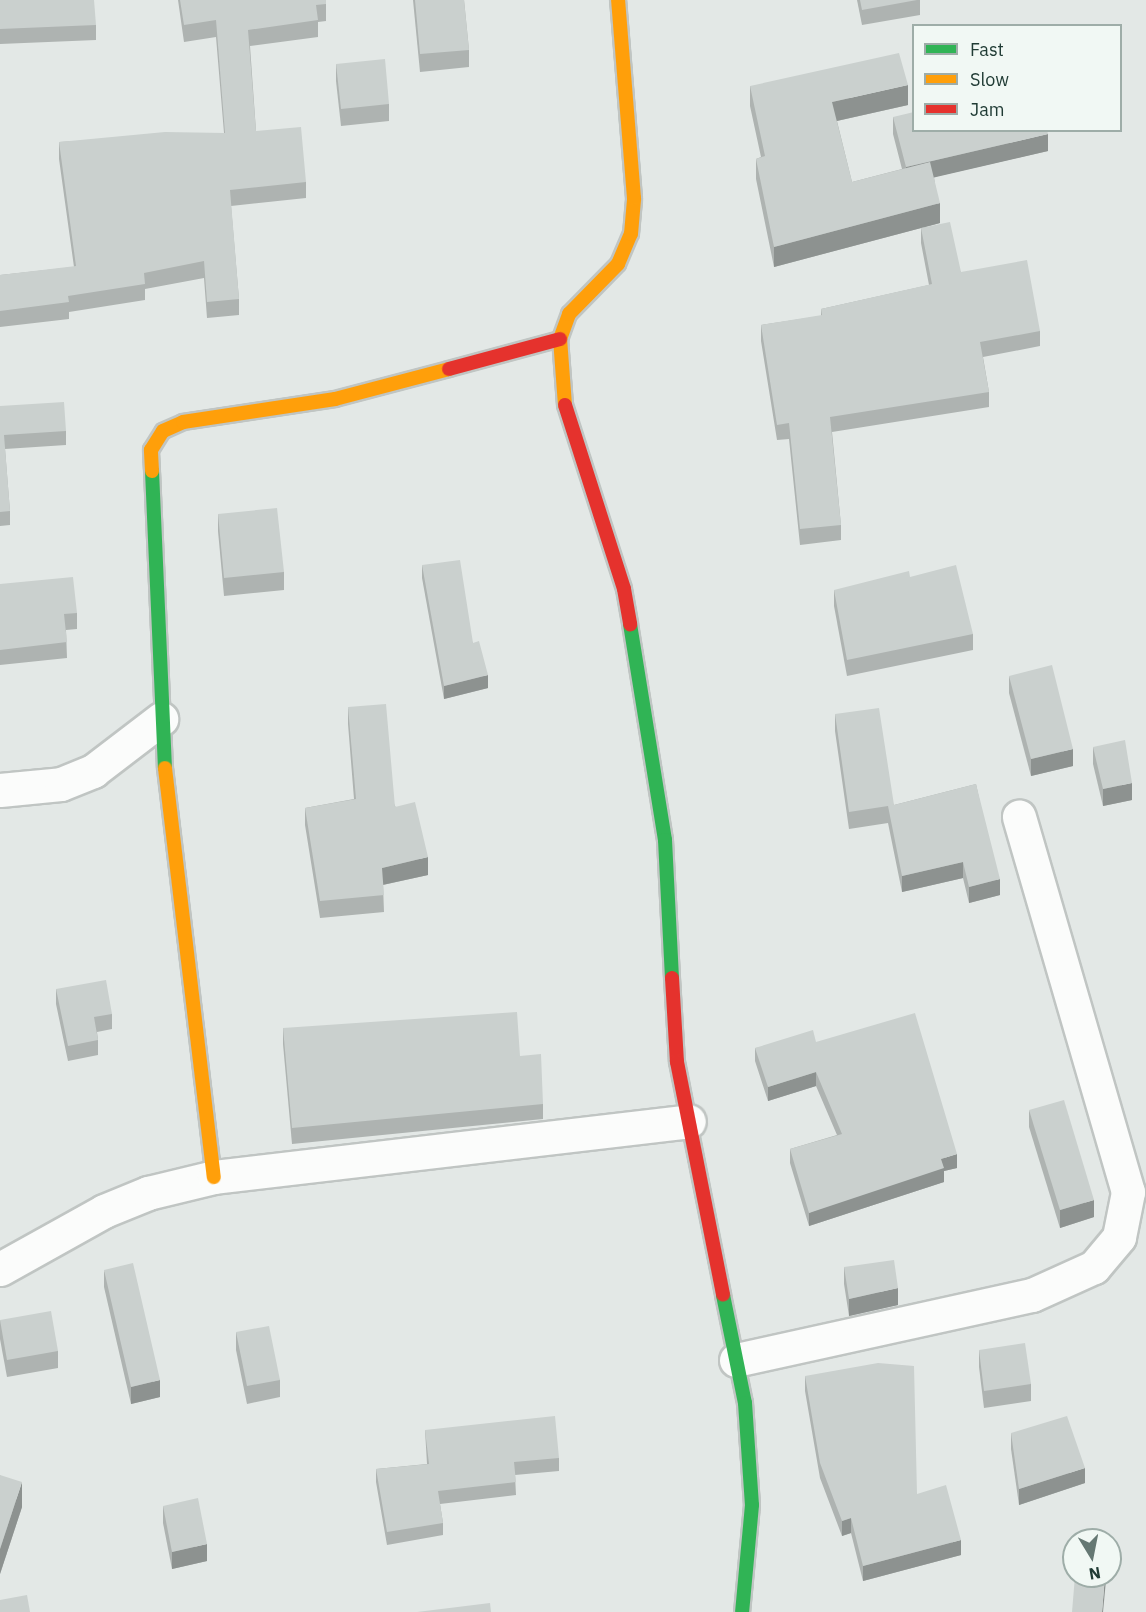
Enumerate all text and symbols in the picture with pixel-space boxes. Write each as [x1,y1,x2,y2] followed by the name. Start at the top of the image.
[912,24,1122,132] legend
[970,38,1004,61] text: Fast
[970,68,1009,91] text: Slow
[970,98,1005,121] text: Jam
[1062,1528,1122,1588] north arrow
[1087,1563,1102,1585] text: N

